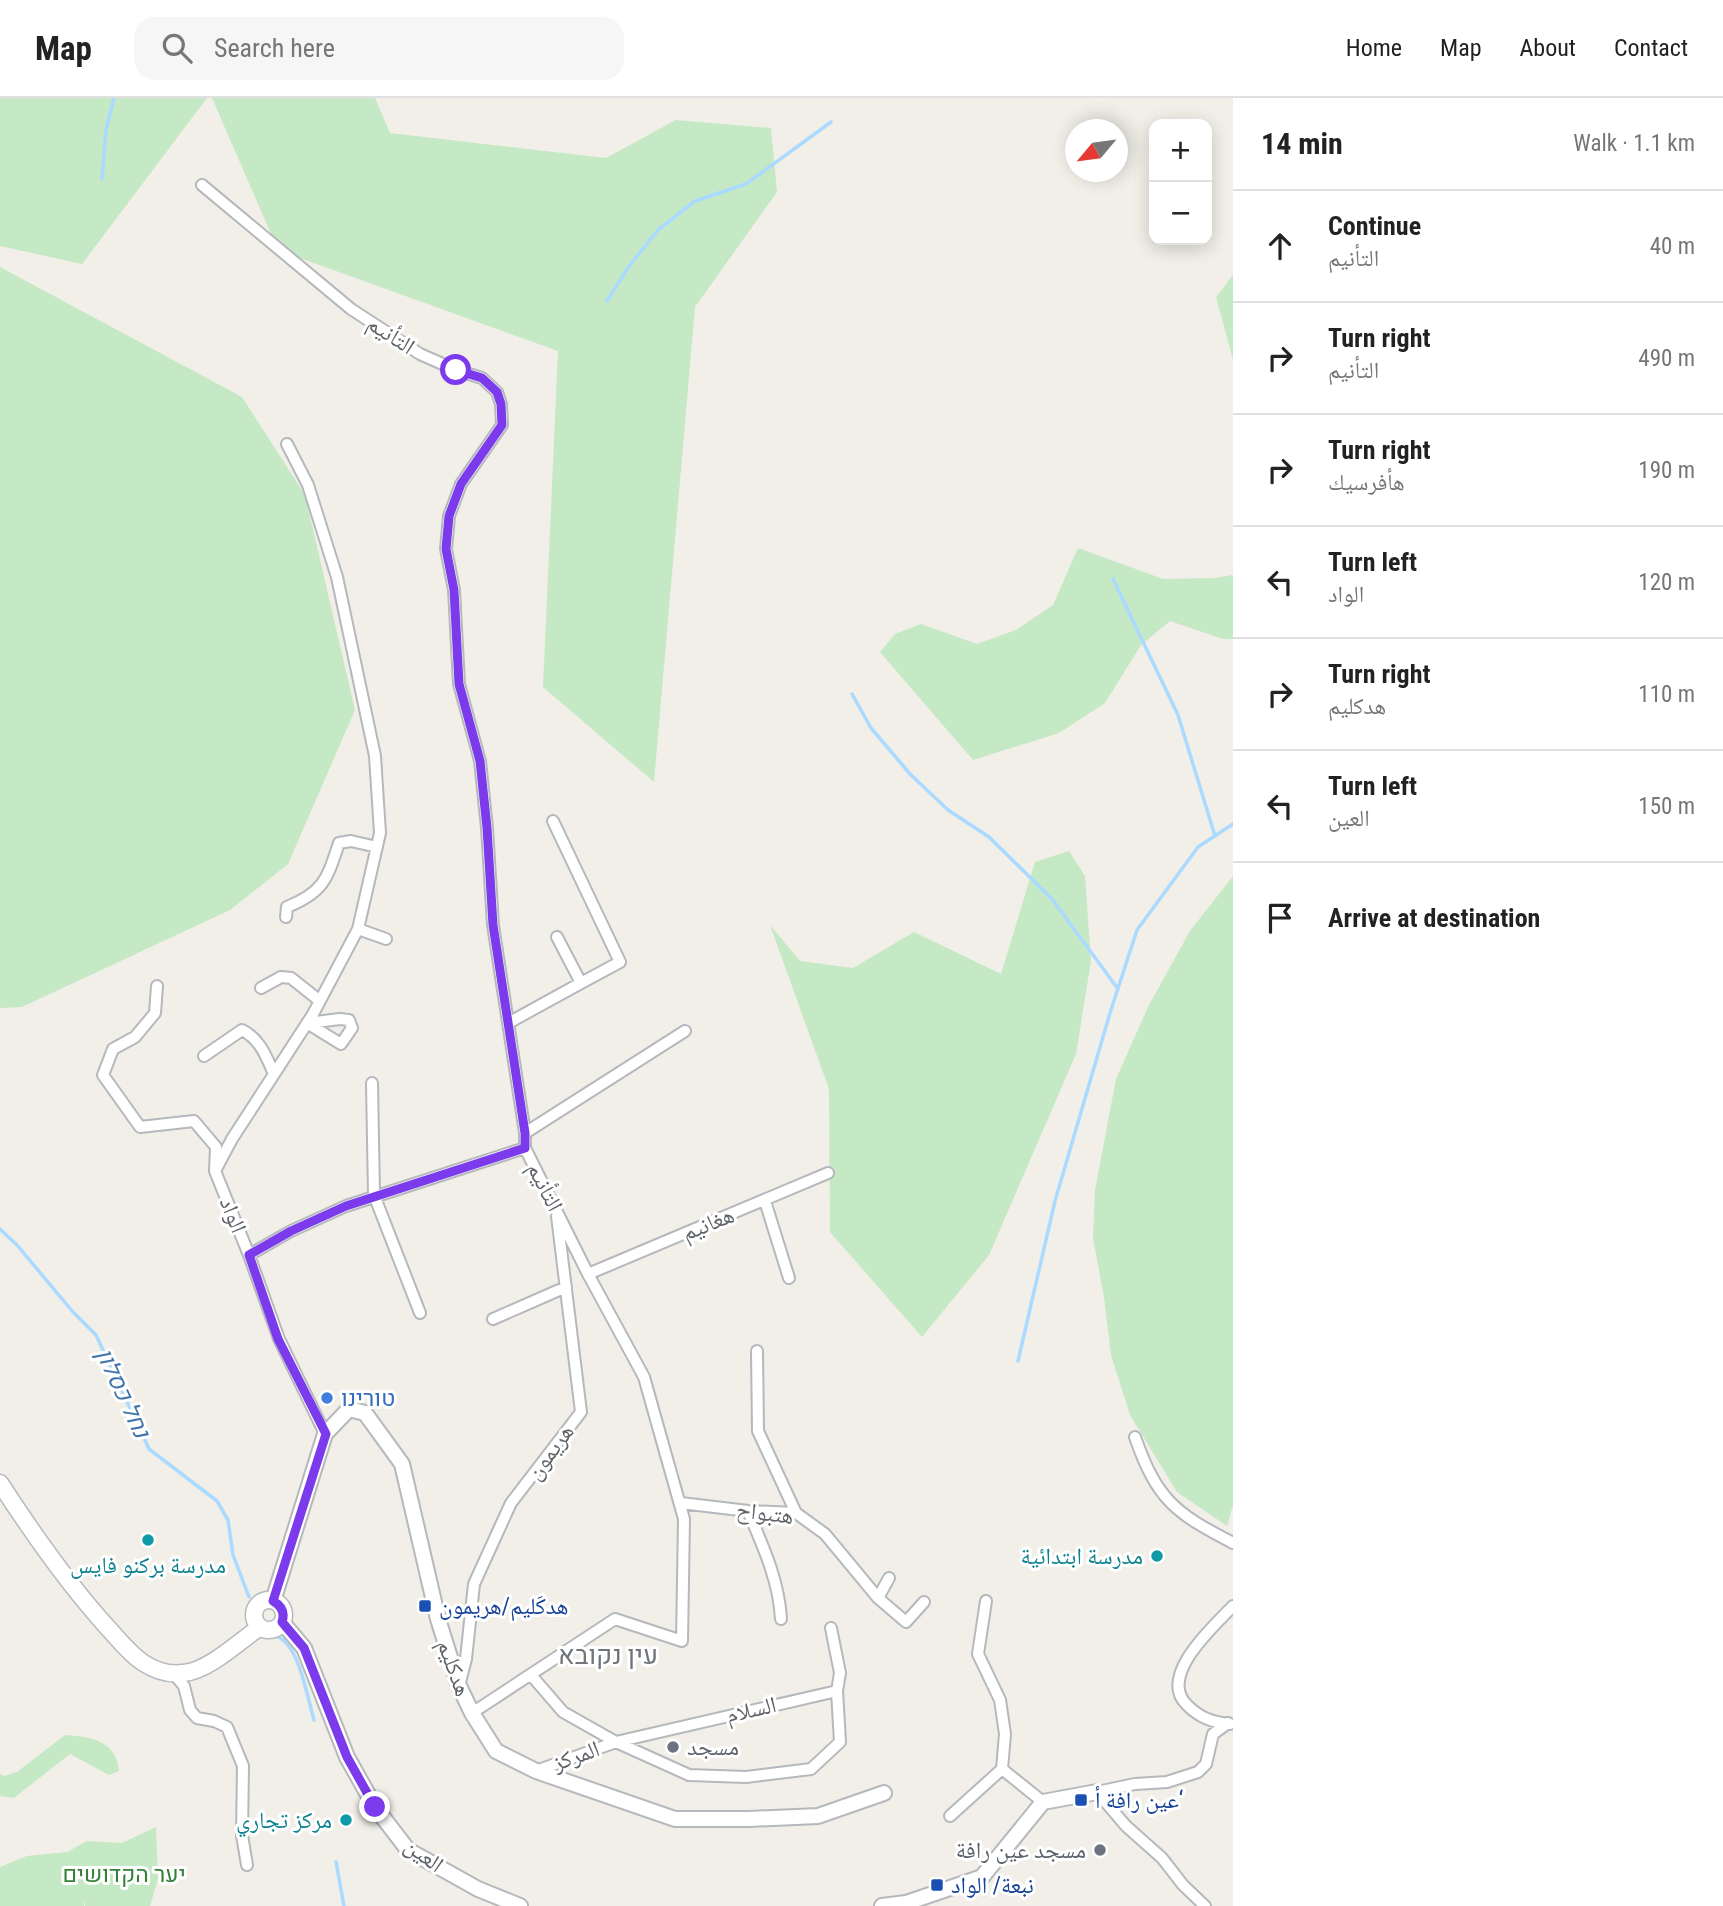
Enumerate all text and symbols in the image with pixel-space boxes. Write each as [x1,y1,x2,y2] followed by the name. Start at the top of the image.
[134,17,624,80] search box
[35,29,92,68] text: Map
[158,29,196,67] icon: search
[214,33,335,63] text: Search here
[1346,34,1402,62] text: Home
[1440,34,1482,62] text: Map
[1520,34,1576,62] text: About
[1614,34,1688,62] text: Contact
[1065,119,1128,182] north arrow
[1149,119,1212,245] map controls
[1149,119,1212,182] button: +
[1261,126,1343,161] text: 14 min
[1573,130,1695,157] text: Walk · 1.1 km
[1149,182,1212,245] button: −
[1328,211,1421,241] text: Continue
[1261,227,1299,265] icon: ahead
[1650,233,1695,260] text: 40 m
[1328,245,1379,272] text: التأنيم
[361,309,420,362] street label: التأنيم
[1328,323,1430,353] text: Turn right
[1261,339,1299,377] icon: right
[1638,345,1695,372] text: 490 m
[440,354,471,385] route start
[1328,357,1379,384] text: التأنيم
[1328,435,1430,465] text: Turn right
[1261,451,1299,489] icon: right
[1638,457,1695,484] text: 190 m
[1328,469,1405,496] text: هأفرسيك
[1328,547,1417,577] text: Turn left
[1261,563,1299,601] icon: left
[1638,569,1695,596] text: 120 m
[1328,581,1364,608] text: الواد
[1328,659,1430,689] text: Turn right
[1261,675,1299,713] icon: right
[1638,681,1695,708] text: 110 m
[1328,693,1386,720] text: هدكليم
[1328,771,1417,801] text: Turn left
[1261,787,1299,825] icon: left
[1638,793,1695,820] text: 150 m
[1328,805,1370,832] text: العين
[1261,899,1299,937] icon: arrive
[1328,903,1540,933] text: Arrive at destination
[520,1158,569,1217] street label: التأنيم
[214,1193,252,1237] street label: الواد
[678,1201,739,1248] street label: هغانيم
[90,1344,157,1444] water label: נחל כסלון
[341,1385,395,1412] place label: טורינו
[319,1390,335,1406] marker: טורינו
[520,1419,580,1485] street label: هريمون
[735,1496,795,1531] street label: هتبواح
[140,1532,156,1548] marker: مدرسة بركنو فايس
[1020,1543,1143,1570] place label: مدرسة ابتدائية
[1149,1548,1165,1564] marker: مدرسة ابتدائية
[70,1552,226,1579] place label: مدرسة بركنو فايس
[439,1593,568,1622] place label: هدكَليم/هريمون
[417,1598,433,1614] marker: هدكَليم/هريمون
[429,1636,477,1701] street label: هدكليم
[558,1640,658,1670] district label: עין נקובא
[723,1691,779,1731] street label: السلام
[687,1734,739,1761] place label: مسجد
[548,1735,603,1777] street label: المركز
[665,1739,681,1755] marker: مسجد
[1095,1786,1184,1814] place label: عين رافة أ‘
[359,1791,390,1822] route end
[1073,1792,1089,1808] marker: عين رافة أ‘
[236,1807,332,1838] place label: مركز تجاري
[338,1812,354,1828] marker: مركز تجاري
[399,1832,449,1878] street label: العين
[956,1837,1086,1864] place label: مسجد عين رافة
[1092,1842,1108,1858] marker: مسجد عين رافة
[62,1861,186,1888] park label: יער הקדושים
[951,1872,1034,1899] place label: نبعة/ الواد
[929,1877,945,1893] marker: نبعة/ الواد

